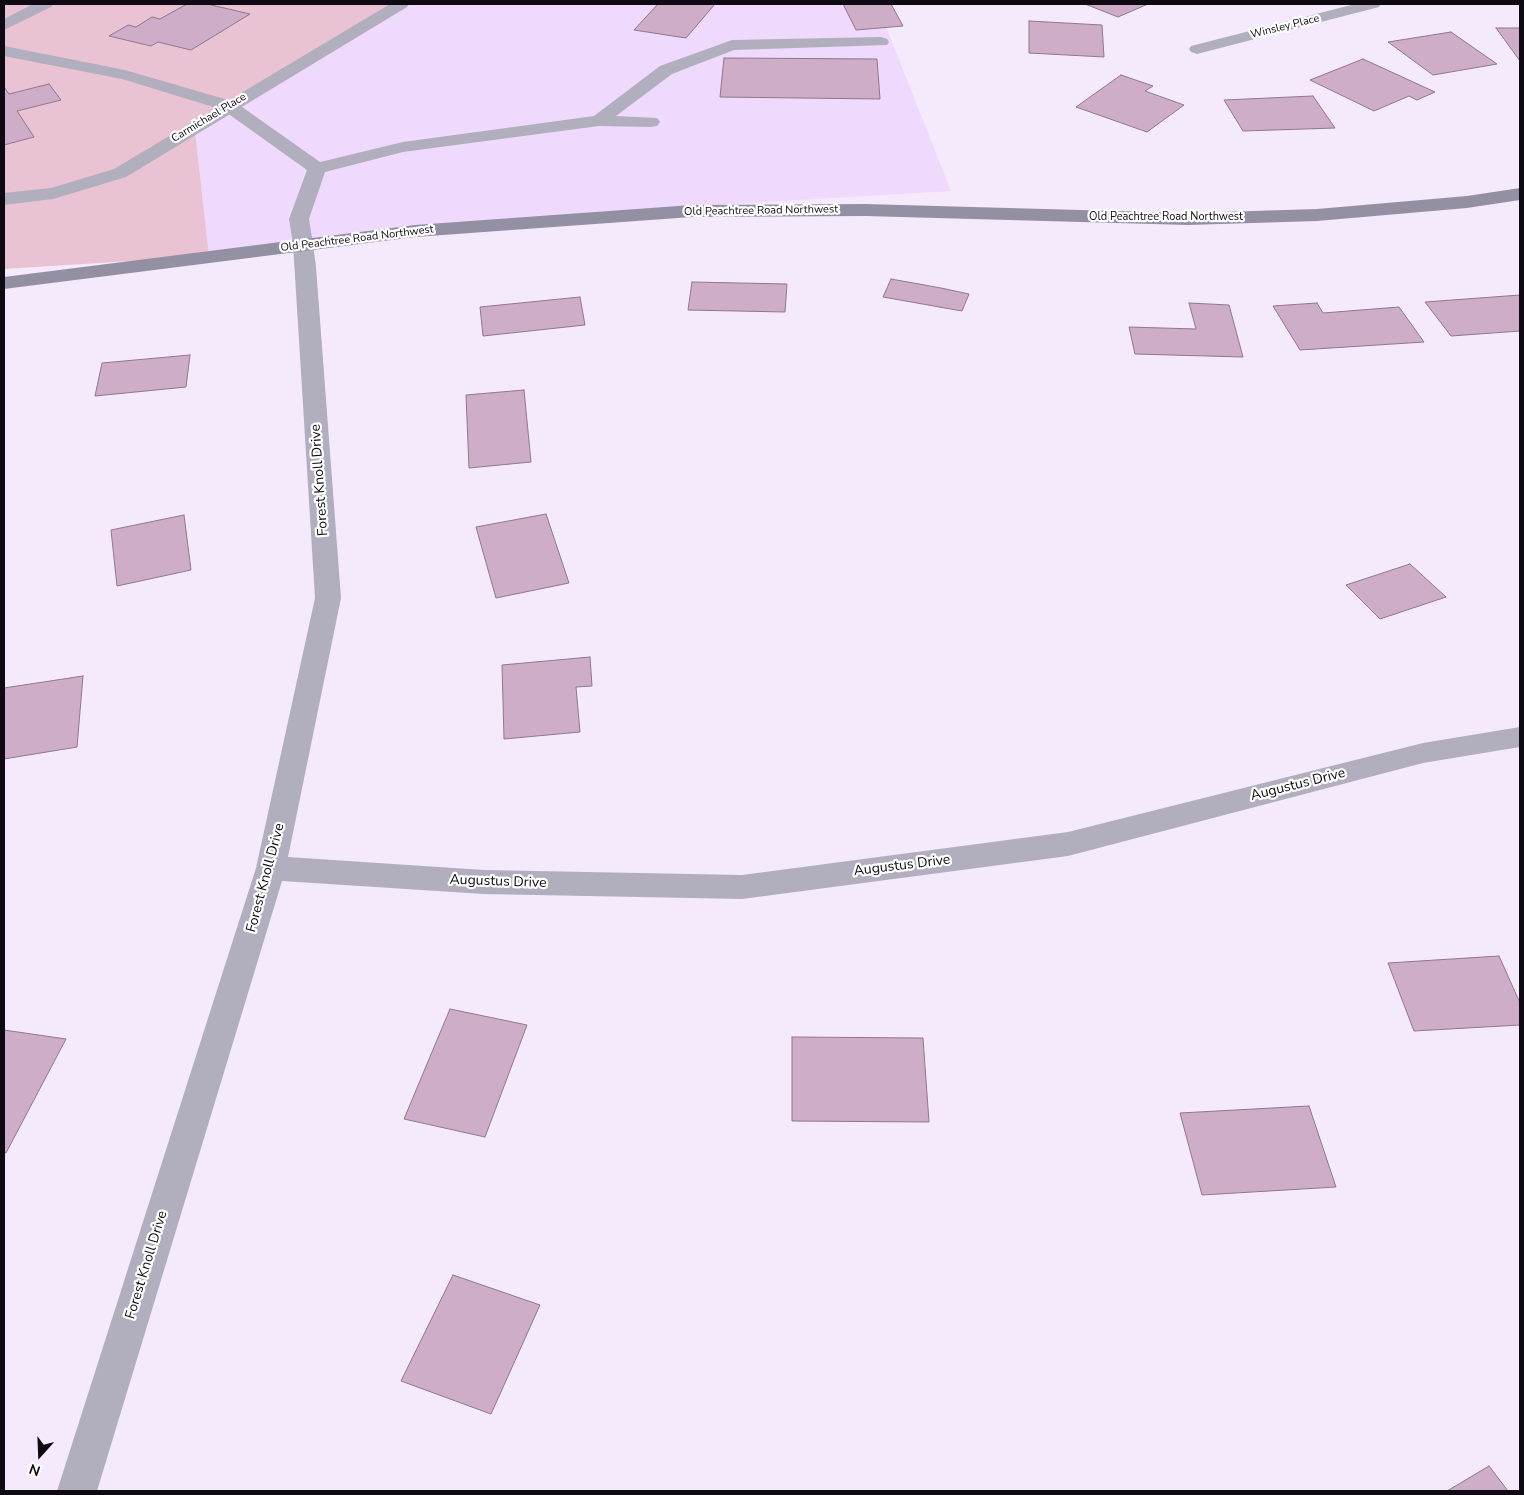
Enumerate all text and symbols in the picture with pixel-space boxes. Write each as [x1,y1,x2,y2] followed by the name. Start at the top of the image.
[1249,12,1321,42] street label: Winsley Place
[169,90,249,146] street label: Carmichael Place
[684,203,838,219] street label: Old Peachtree Road Northwest
[1089,210,1243,224] street label: Old Peachtree Road Northwest
[280,223,434,255] street label: Old Peachtree Road Northwest
[308,423,332,537] street label: Forest Knoll Drive
[1249,765,1347,805] street label: Augustus Drive
[243,822,289,934] street label: Forest Knoll Drive
[853,852,951,880] street label: Augustus Drive
[449,872,547,892] street label: Augustus Drive
[123,1209,171,1321] street label: Forest Knoll Drive
[15,1430,65,1480] north arrow
[27,1459,43,1480] text: N

